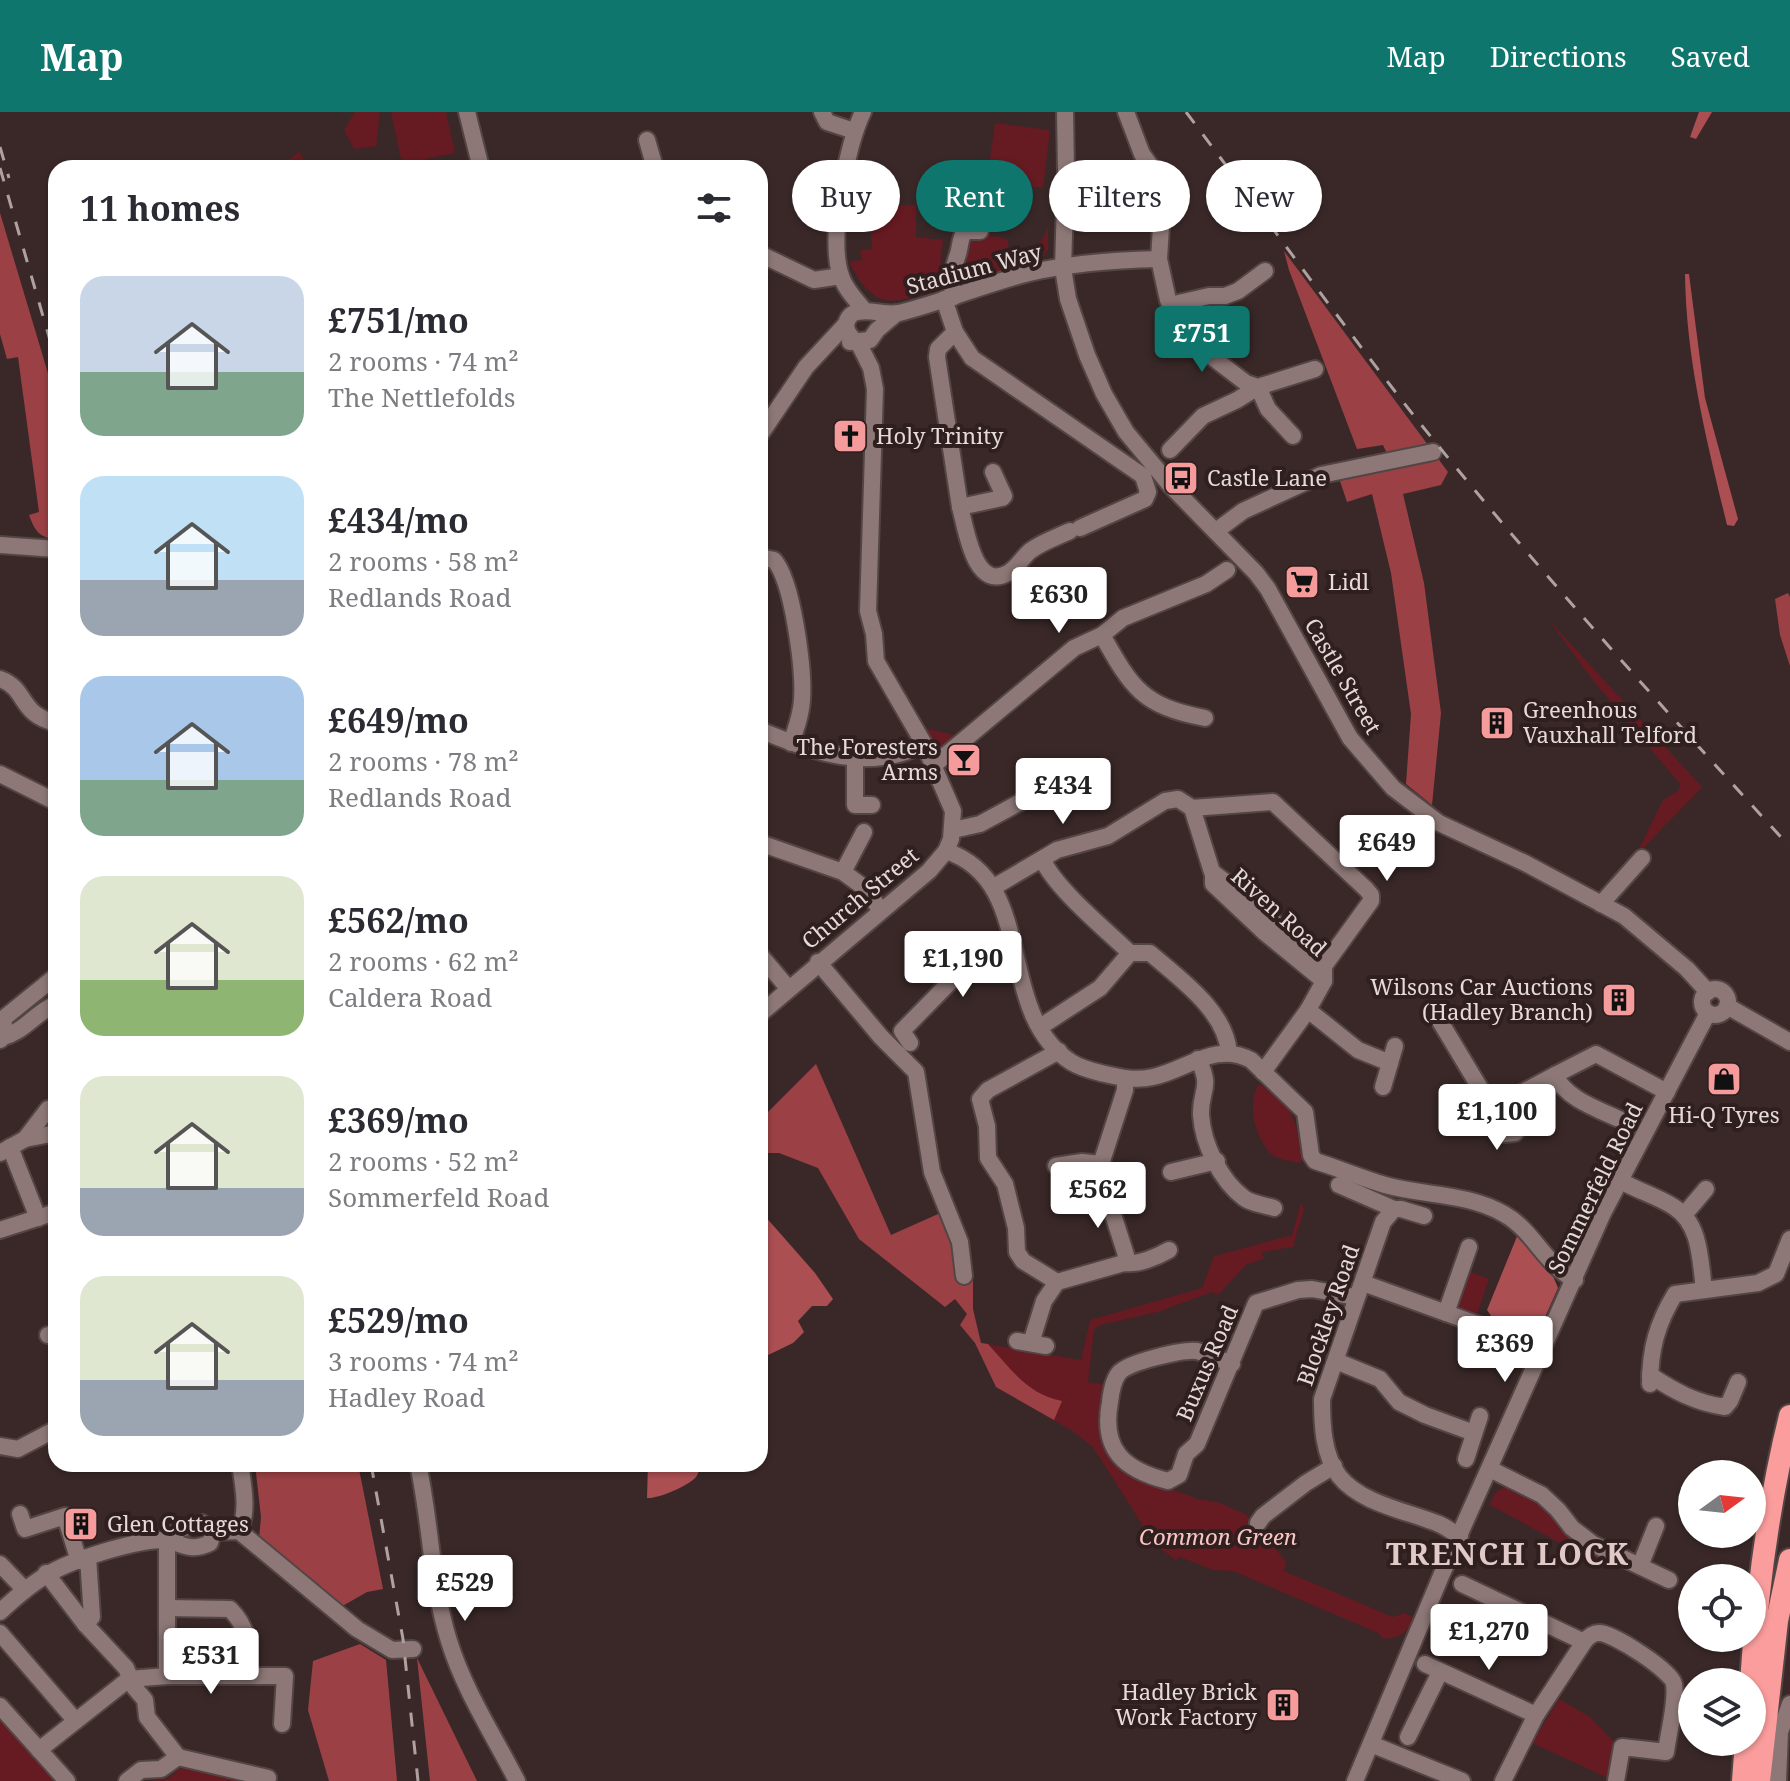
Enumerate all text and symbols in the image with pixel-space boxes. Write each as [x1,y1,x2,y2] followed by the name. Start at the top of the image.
[40,30,124,82] text: Map
[1386,37,1446,75] text: Map
[1490,37,1627,75] text: Directions
[1671,37,1750,75] text: Saved
[792,160,900,232] chip: Buy
[916,160,1033,232] chip: Rent
[1049,160,1190,232] chip: Filters
[1206,160,1322,232] chip: New
[80,185,240,231] text: 11 homes
[692,186,736,230] icon: filters
[903,235,1045,301] street label: Stadium Way
[328,297,469,343] text: £751/mo
[1155,306,1249,374] pin: £751
[144,308,240,404] icon: home
[1173,314,1231,350] text: £751
[328,343,519,379] text: 2 rooms · 74 m²
[328,379,516,415] text: The Nettlefolds
[831,417,869,455] church icon: Holy Trinity
[876,420,1004,450] place label: Holy Trinity
[1162,459,1200,497] bus stop icon: Castle Lane
[1207,462,1327,492] place label: Castle Lane
[328,497,469,543] text: £434/mo
[144,508,240,604] icon: home
[328,543,519,579] text: 2 rooms · 58 m²
[1283,563,1321,601] supermarket icon: Lidl
[1328,566,1369,596] place label: Lidl
[1012,567,1106,635] pin: £630
[1030,575,1088,611] text: £630
[328,579,512,615] text: Redlands Road
[1299,612,1389,739] street label: Castle Street
[1523,694,1697,749] place label: Greenhous Vauxhall Telford
[328,697,469,743] text: £649/mo
[1478,704,1516,742] building icon: Greenhous Vauxhall Telford
[144,708,240,804] icon: home
[796,731,938,786] place label: The Foresters Arms
[945,741,983,779] bar icon: The Foresters Arms
[328,743,519,779] text: 2 rooms · 78 m²
[1016,758,1110,826] pin: £434
[1034,766,1092,802] text: £434
[328,779,512,815] text: Redlands Road
[1340,815,1434,883] pin: £649
[1358,823,1416,859] text: £649
[795,839,924,955] street label: Church Street
[1225,860,1334,963] street label: Riven Road
[328,897,469,943] text: £562/mo
[144,908,240,1004] icon: home
[898,931,1028,999] pin: £1,190
[923,939,1003,975] text: £1,190
[328,943,519,979] text: 2 rooms · 62 m²
[1370,971,1593,1026] place label: Wilsons Car Auctions (Hadley Branch)
[328,979,492,1015] text: Caldera Road
[1600,981,1638,1019] building icon: Wilsons Car Auctions (Hadley Branch)
[1705,1060,1743,1098] shop icon: Hi-Q Tyres
[1432,1084,1562,1152] pin: £1,100
[1457,1092,1537,1128] text: £1,100
[1540,1096,1649,1278] street label: Sommerfeld Road
[328,1097,469,1143] text: £369/mo
[1668,1099,1780,1129] place label: Hi-Q Tyres
[144,1108,240,1204] icon: home
[328,1143,519,1179] text: 2 rooms · 52 m²
[1051,1162,1145,1230] pin: £562
[1069,1170,1127,1206] text: £562
[328,1179,549,1215] text: Sommerfeld Road
[1289,1240,1365,1389] street label: Blockley Road
[328,1297,469,1343] text: £529/mo
[1168,1299,1244,1425] street label: Buxus Road
[144,1308,240,1404] icon: home
[1458,1316,1552,1384] pin: £369
[1476,1324,1534,1360] text: £369
[328,1343,519,1379] text: 3 rooms · 74 m²
[328,1379,485,1415] text: Hadley Road
[1678,1460,1766,1548] north arrow
[1678,1460,1766,1756] map controls
[62,1505,100,1543] building icon: Glen Cottages
[107,1508,249,1538] place label: Glen Cottages
[1139,1521,1297,1551] park label: Common Green
[1386,1533,1630,1574] district label: TRENCH LOCK
[418,1555,512,1623] pin: £529
[436,1563,494,1599] text: £529
[1678,1564,1766,1652] button: locate
[1424,1604,1554,1672] pin: £1,270
[1449,1612,1529,1648] text: £1,270
[164,1628,258,1696] pin: £531
[182,1636,240,1672] text: £531
[1678,1668,1766,1756] button: layers
[1115,1676,1258,1731] place label: Hadley Brick Work Factory
[1264,1686,1302,1724] building icon: Hadley Brick Work Factory

